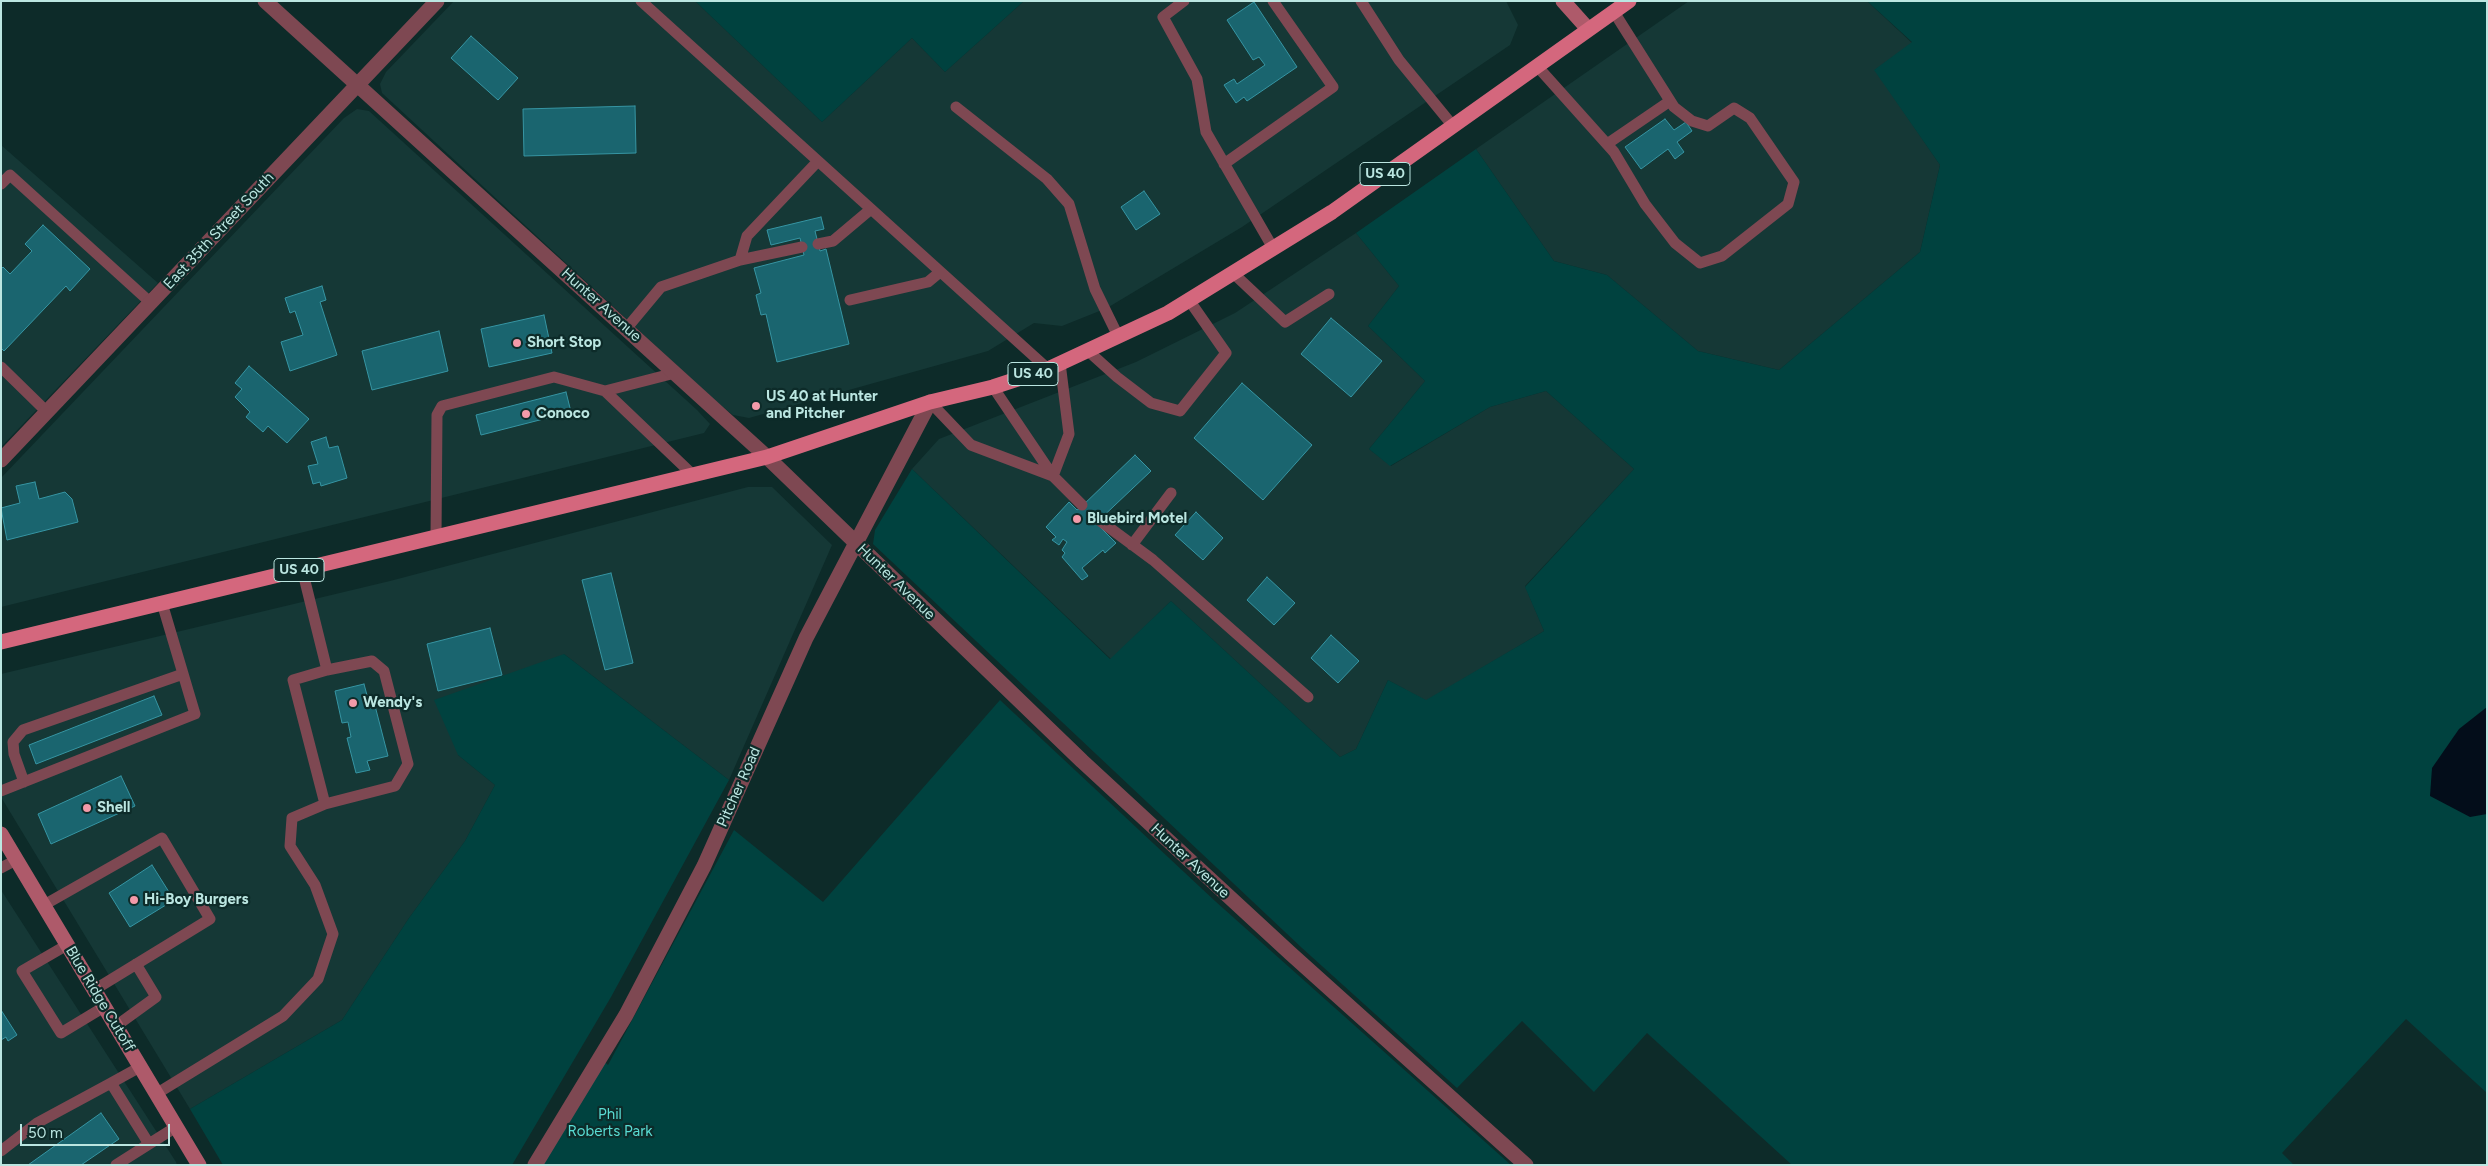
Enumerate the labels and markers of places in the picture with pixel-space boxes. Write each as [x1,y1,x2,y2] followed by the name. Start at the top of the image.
[527,334,601,352] place label: Short Stop
[511,337,523,349] marker: Short Stop
[766,388,878,423] place label: US 40 at Hunter and Pitcher
[750,400,762,412] marker: US 40 at Hunter and Pitcher
[536,405,590,423] place label: Conoco
[520,408,532,420] marker: Conoco
[1087,510,1187,528] place label: Bluebird Motel
[1071,513,1083,525] marker: Bluebird Motel
[363,694,422,712] place label: Wendy's
[347,697,359,709] marker: Wendy's
[97,799,130,817] place label: Shell
[81,802,93,814] marker: Shell
[144,891,248,909] place label: Hi-Boy Burgers
[128,894,140,906] marker: Hi-Boy Burgers

